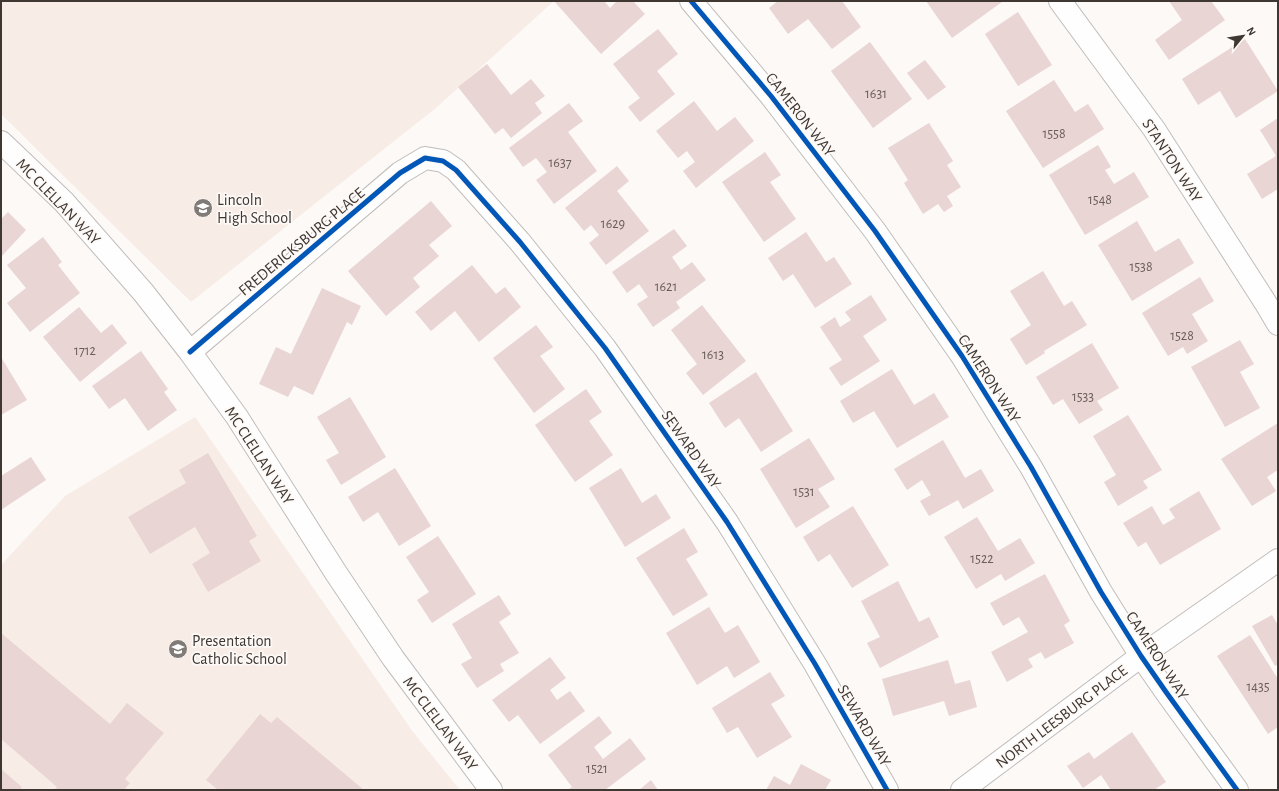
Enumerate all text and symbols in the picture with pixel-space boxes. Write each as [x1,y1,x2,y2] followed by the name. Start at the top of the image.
[1223,16,1263,56] north arrow
[1245,25,1258,37] text: N
[763,70,838,160] street label: CAMERON WAY
[865,87,887,101] house number: 1631
[1139,116,1205,206] street label: STANTON WAY
[1042,127,1066,141] house number: 1558
[13,155,104,248] street label: MC CLELLAN WAY
[548,156,572,170] house number: 1637
[236,184,368,299] street label: FREDERICKSBURG PLACE
[217,192,292,226] place label: Lincoln High School
[1088,193,1112,207] house number: 1548
[192,197,214,219] school or university icon: Lincoln High School
[601,217,625,231] house number: 1629
[1129,260,1153,274] house number: 1538
[655,280,677,294] house number: 1621
[1170,329,1194,343] house number: 1528
[955,332,1024,426] street label: CAMERON WAY
[74,344,96,358] house number: 1712
[702,348,724,362] house number: 1613
[1072,390,1094,404] house number: 1533
[222,404,297,508] street label: MC CLELLAN WAY
[658,408,724,492] street label: SEWARD WAY
[793,485,815,499] house number: 1531
[970,552,994,566] house number: 1522
[1123,609,1192,703] street label: CAMERON WAY
[192,633,287,667] place label: Presentation Catholic School
[167,638,189,660] school or university icon: Presentation Catholic School
[993,662,1130,771] street label: NORTH LEESBURG PLACE
[400,674,481,774] street label: MC CLELLAN WAY
[1246,680,1270,694] house number: 1435
[834,682,894,769] street label: SEWARD WAY
[586,762,608,776] house number: 1521

